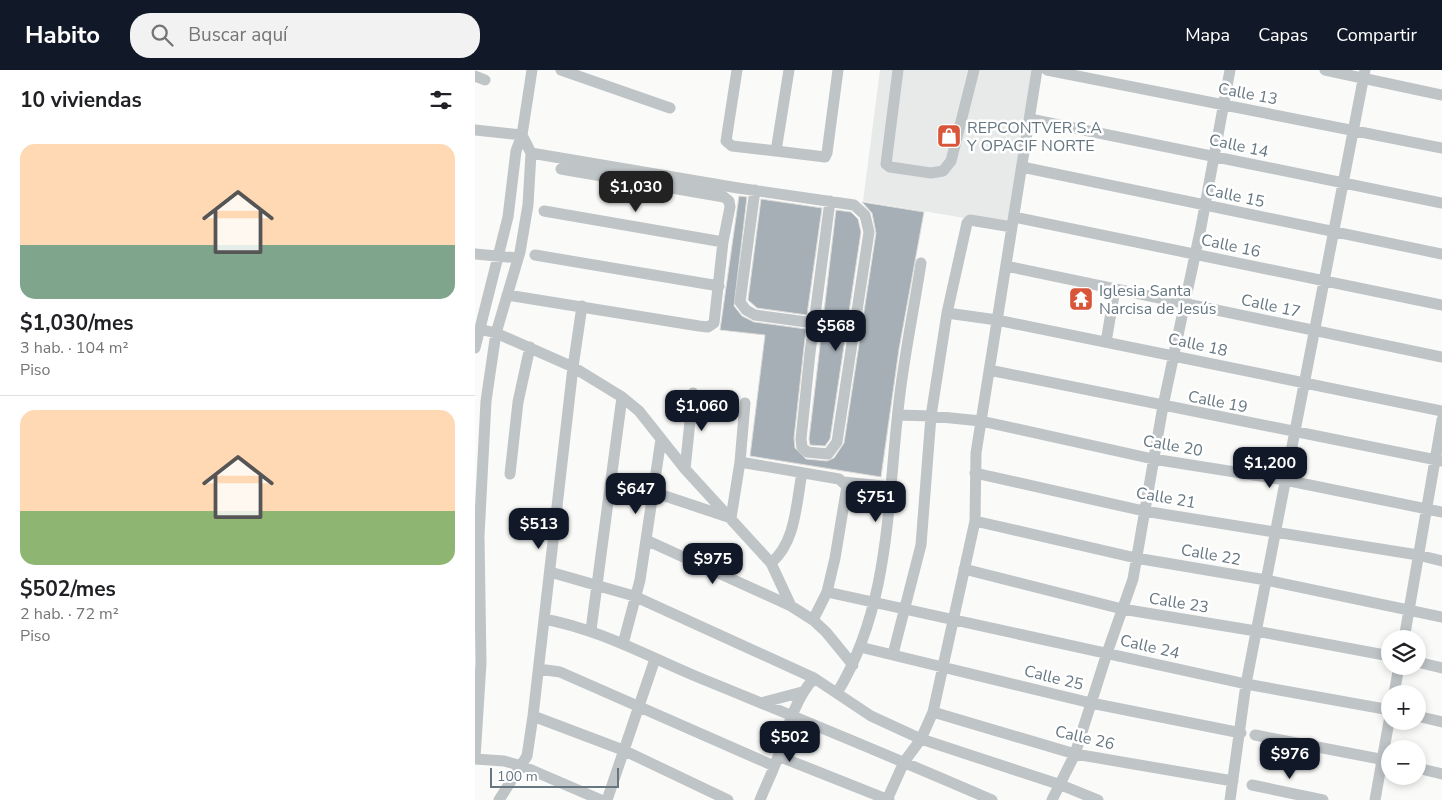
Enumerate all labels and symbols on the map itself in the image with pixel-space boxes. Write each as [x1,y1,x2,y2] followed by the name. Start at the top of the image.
[1216,77,1279,111] street label: Calle 13
[966,117,1102,157] place label: REPCONTVER S.A Y OPACIF NORTE
[936,123,962,149] shop icon: REPCONTVER S.A Y OPACIF NORTE
[1207,129,1271,163] street label: Calle 14
[595,170,677,213] pin: $1,030
[1203,179,1267,213] street label: Calle 15
[1199,229,1263,263] street label: Calle 16
[1099,280,1216,320] place label: Iglesia Santa Narcisa de Jesús
[1068,286,1094,312] temple icon: Iglesia Santa Narcisa de Jesús
[1239,289,1303,323] street label: Calle 17
[806,310,866,352] pin: $568
[1166,328,1230,362] street label: Calle 18
[1186,385,1249,419] street label: Calle 19
[661,390,743,432] pin: $1,060
[1141,430,1204,462] street label: Calle 20
[1229,446,1311,489] pin: $1,200
[606,472,666,515] pin: $647
[846,480,906,523] pin: $751
[1134,482,1197,514] street label: Calle 21
[509,508,569,550] pin: $513
[1179,539,1242,571] street label: Calle 22
[683,542,743,585] pin: $975
[1147,587,1210,619] street label: Calle 23
[1118,629,1182,665] street label: Calle 24
[1022,660,1086,696] street label: Calle 25
[760,720,820,763] pin: $502
[1053,720,1117,755] street label: Calle 26
[1260,738,1320,780] pin: $976
[490,765,619,788] scale bar

